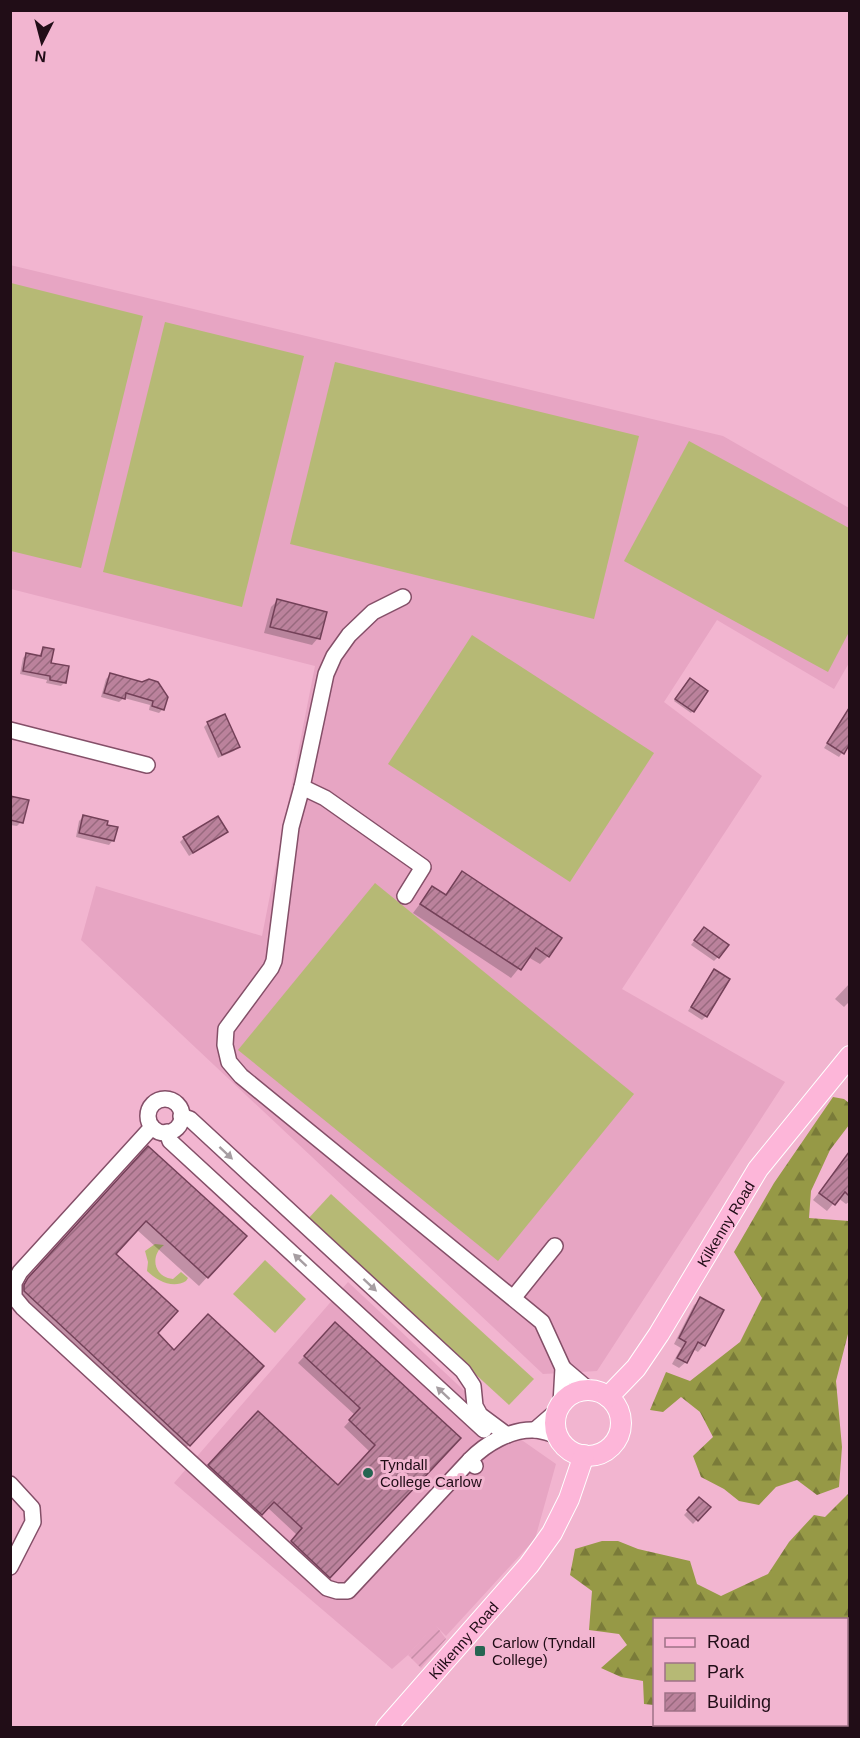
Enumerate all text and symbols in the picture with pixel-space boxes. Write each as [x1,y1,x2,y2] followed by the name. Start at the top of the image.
[12,12,72,72] north arrow
[34,47,47,65] text: N
[219,1146,234,1160] one-way arrow
[693,1178,757,1270] street label: Kilkenny Road
[292,1253,307,1267] one-way arrow
[362,1278,377,1291] one-way arrow
[436,1386,450,1400] one-way arrow
[380,1456,482,1490] place label: Tyndall College Carlow
[361,1466,375,1480] marker: Tyndall College Carlow
[425,1598,501,1682] street label: Kilkenny Road
[653,1618,848,1726] legend
[707,1632,750,1652] text: Road
[492,1634,595,1668] place label: Carlow (Tyndall College)
[473,1644,487,1658] marker: Carlow (Tyndall College)
[707,1662,745,1682] text: Park
[707,1692,771,1712] text: Building

